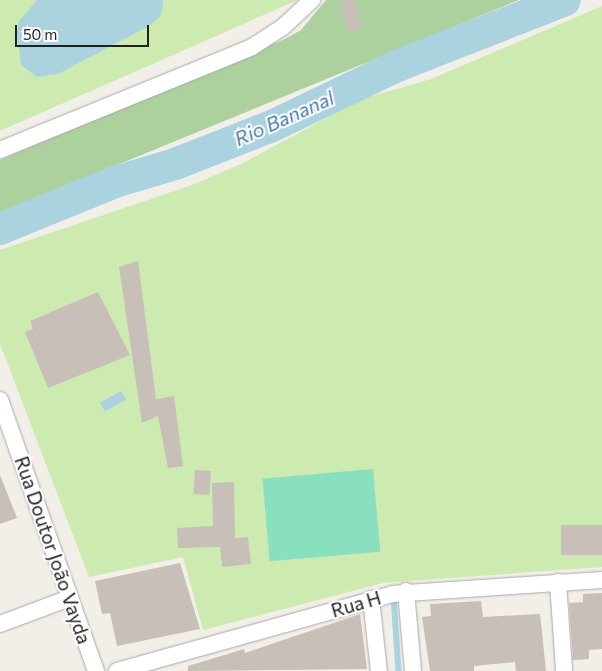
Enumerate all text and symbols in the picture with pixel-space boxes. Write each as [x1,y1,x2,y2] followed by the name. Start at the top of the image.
[18,15,151,47] scale bar
[23,25,57,43] text: 50 m
[230,85,338,151] water label: Rio Bananal
[10,453,96,647] street label: Rua Doutor João Vayda
[328,586,384,622] street label: Rua H

